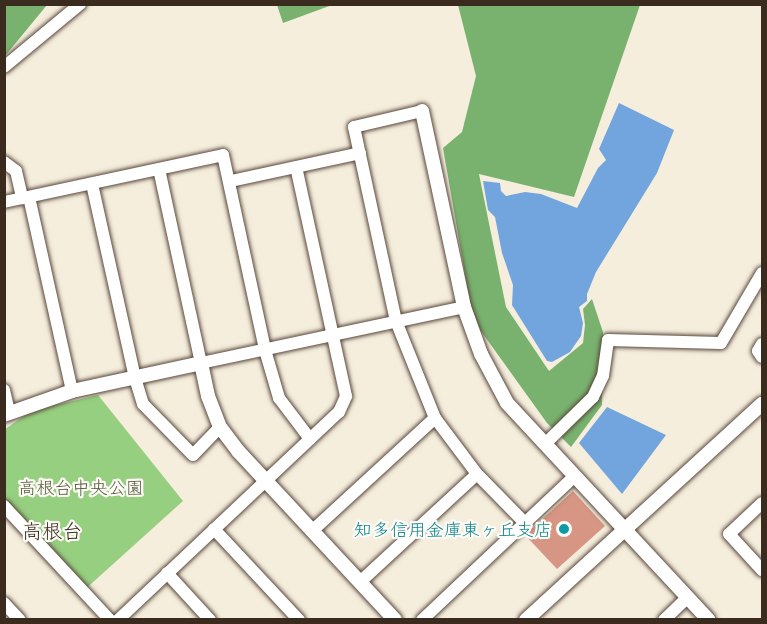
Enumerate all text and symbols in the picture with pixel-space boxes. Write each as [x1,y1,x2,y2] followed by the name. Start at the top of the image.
[18,476,144,498] park label: 高根台中央公園
[22,518,82,542] district label: 高根台
[354,518,552,540] place label: 知多信用金庫東ヶ丘支店
[557,522,571,536] marker: 知多信用金庫東ヶ丘支店

